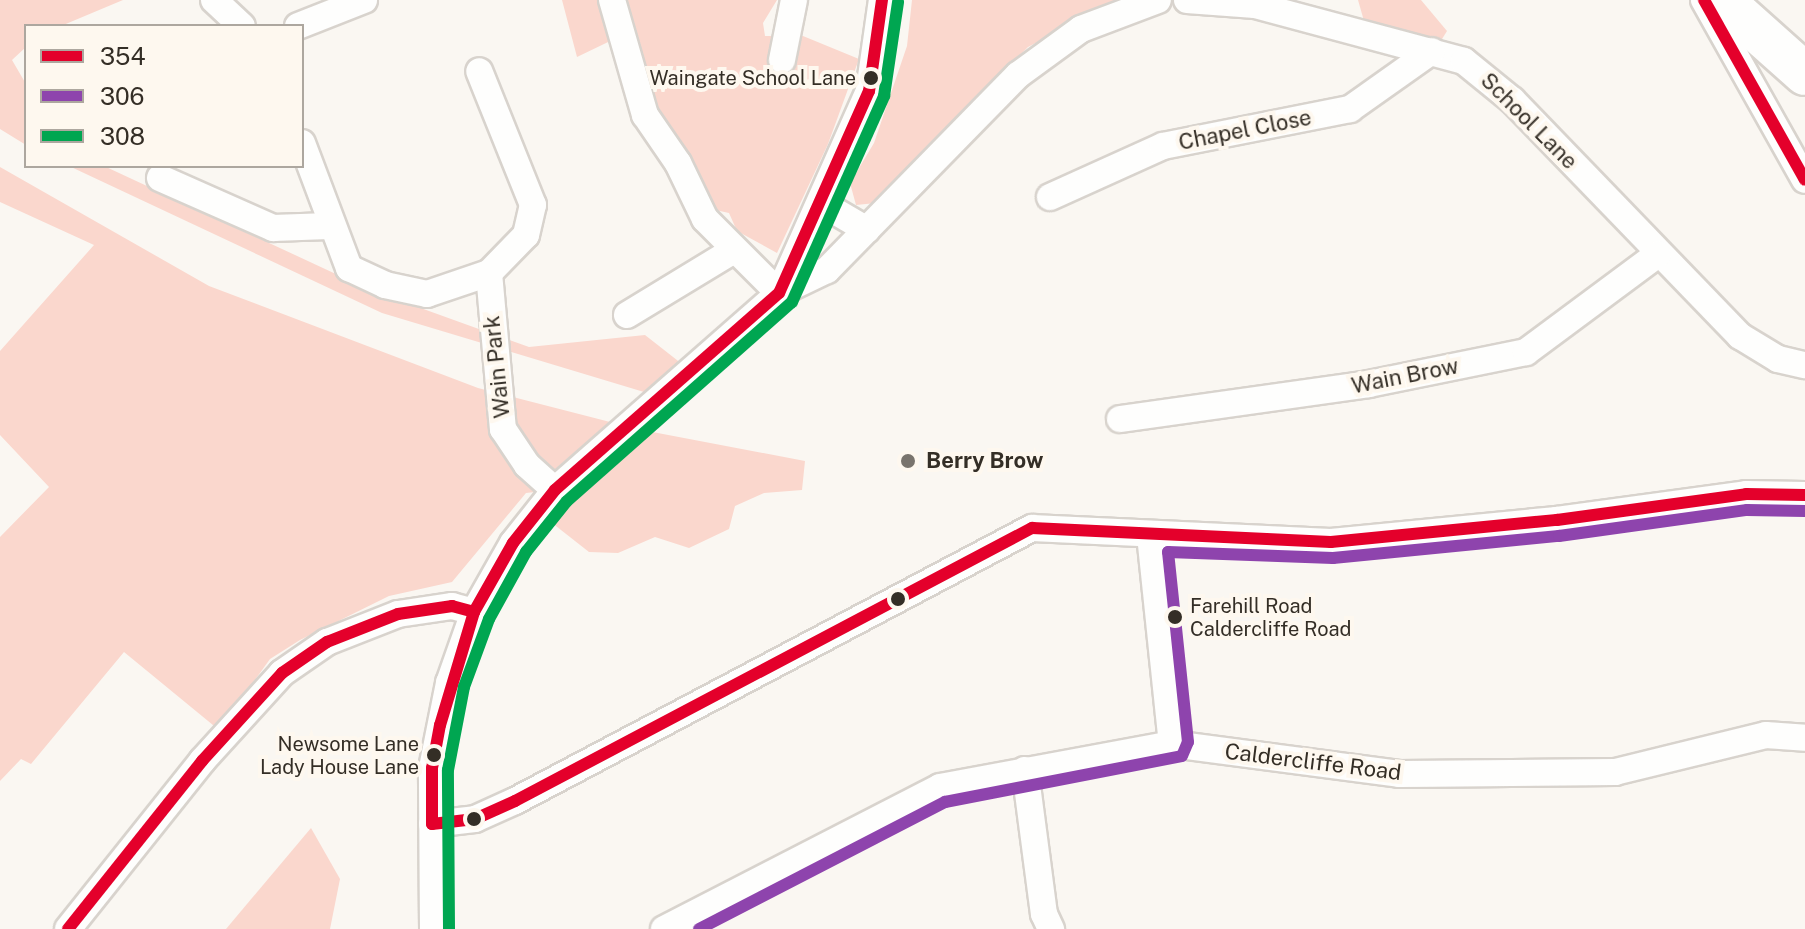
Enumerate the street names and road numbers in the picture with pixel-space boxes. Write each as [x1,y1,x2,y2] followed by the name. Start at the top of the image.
[1475,67,1583,175] street label: School Lane
[1176,104,1314,156] street label: Chapel Close
[479,315,515,419] street label: Wain Park
[1349,353,1461,399] street label: Wain Brow
[1223,738,1403,786] street label: Caldercliffe Road

